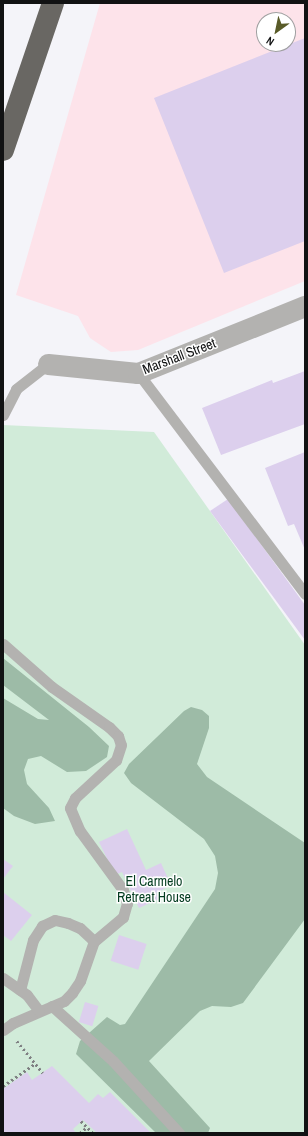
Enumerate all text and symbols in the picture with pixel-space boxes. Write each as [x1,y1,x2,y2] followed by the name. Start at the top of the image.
[256,12,296,52] north arrow
[263,34,277,49] text: N
[140,334,218,378] street label: Marshall Street
[117,873,191,906] park label: El Carmelo Retreat House

